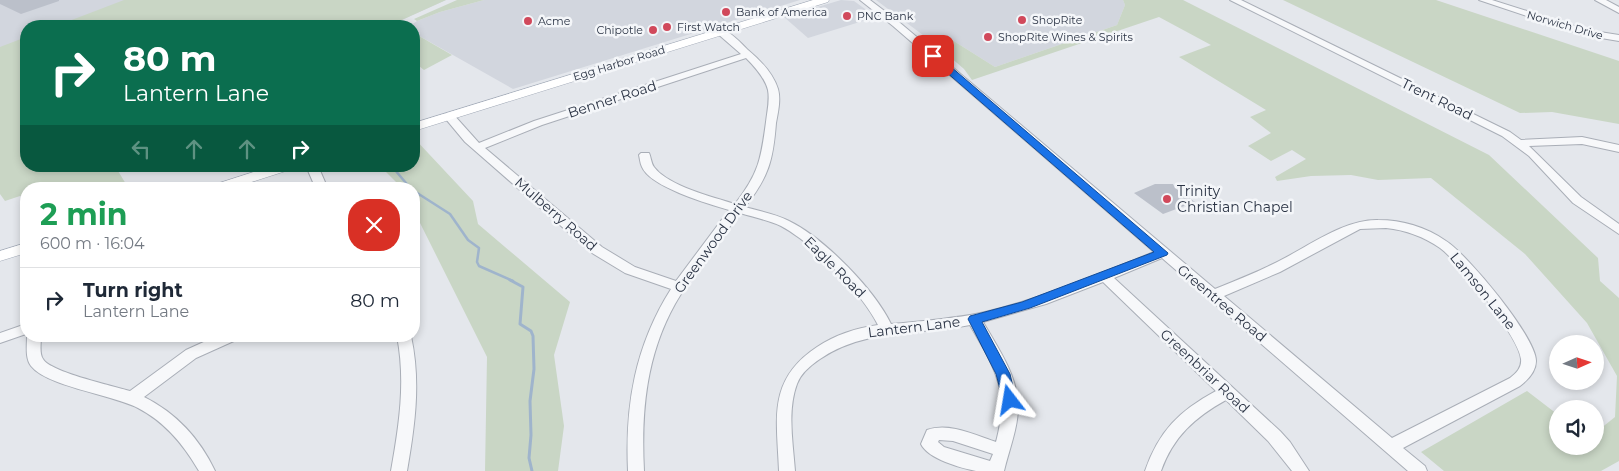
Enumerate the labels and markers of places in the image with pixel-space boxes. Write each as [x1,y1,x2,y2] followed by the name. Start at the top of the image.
[736,5,827,19] place label: Bank of America
[720,6,732,18] marker: Bank of America
[857,9,914,23] place label: PNC Bank
[841,10,853,22] marker: PNC Bank
[1032,13,1083,27] place label: ShopRite
[538,14,571,28] place label: Acme
[1016,14,1028,26] marker: ShopRite
[522,15,534,27] marker: Acme
[677,20,740,34] place label: First Watch
[661,21,673,33] marker: First Watch
[596,23,643,37] place label: Chipotle
[647,24,659,36] marker: Chipotle
[998,30,1134,44] place label: ShopRite Wines & Spirits
[982,31,994,43] marker: ShopRite Wines & Spirits
[912,35,954,77] pin
[1177,182,1293,216] place label: Trinity Christian Chapel
[1161,193,1173,205] marker: Trinity Christian Chapel

